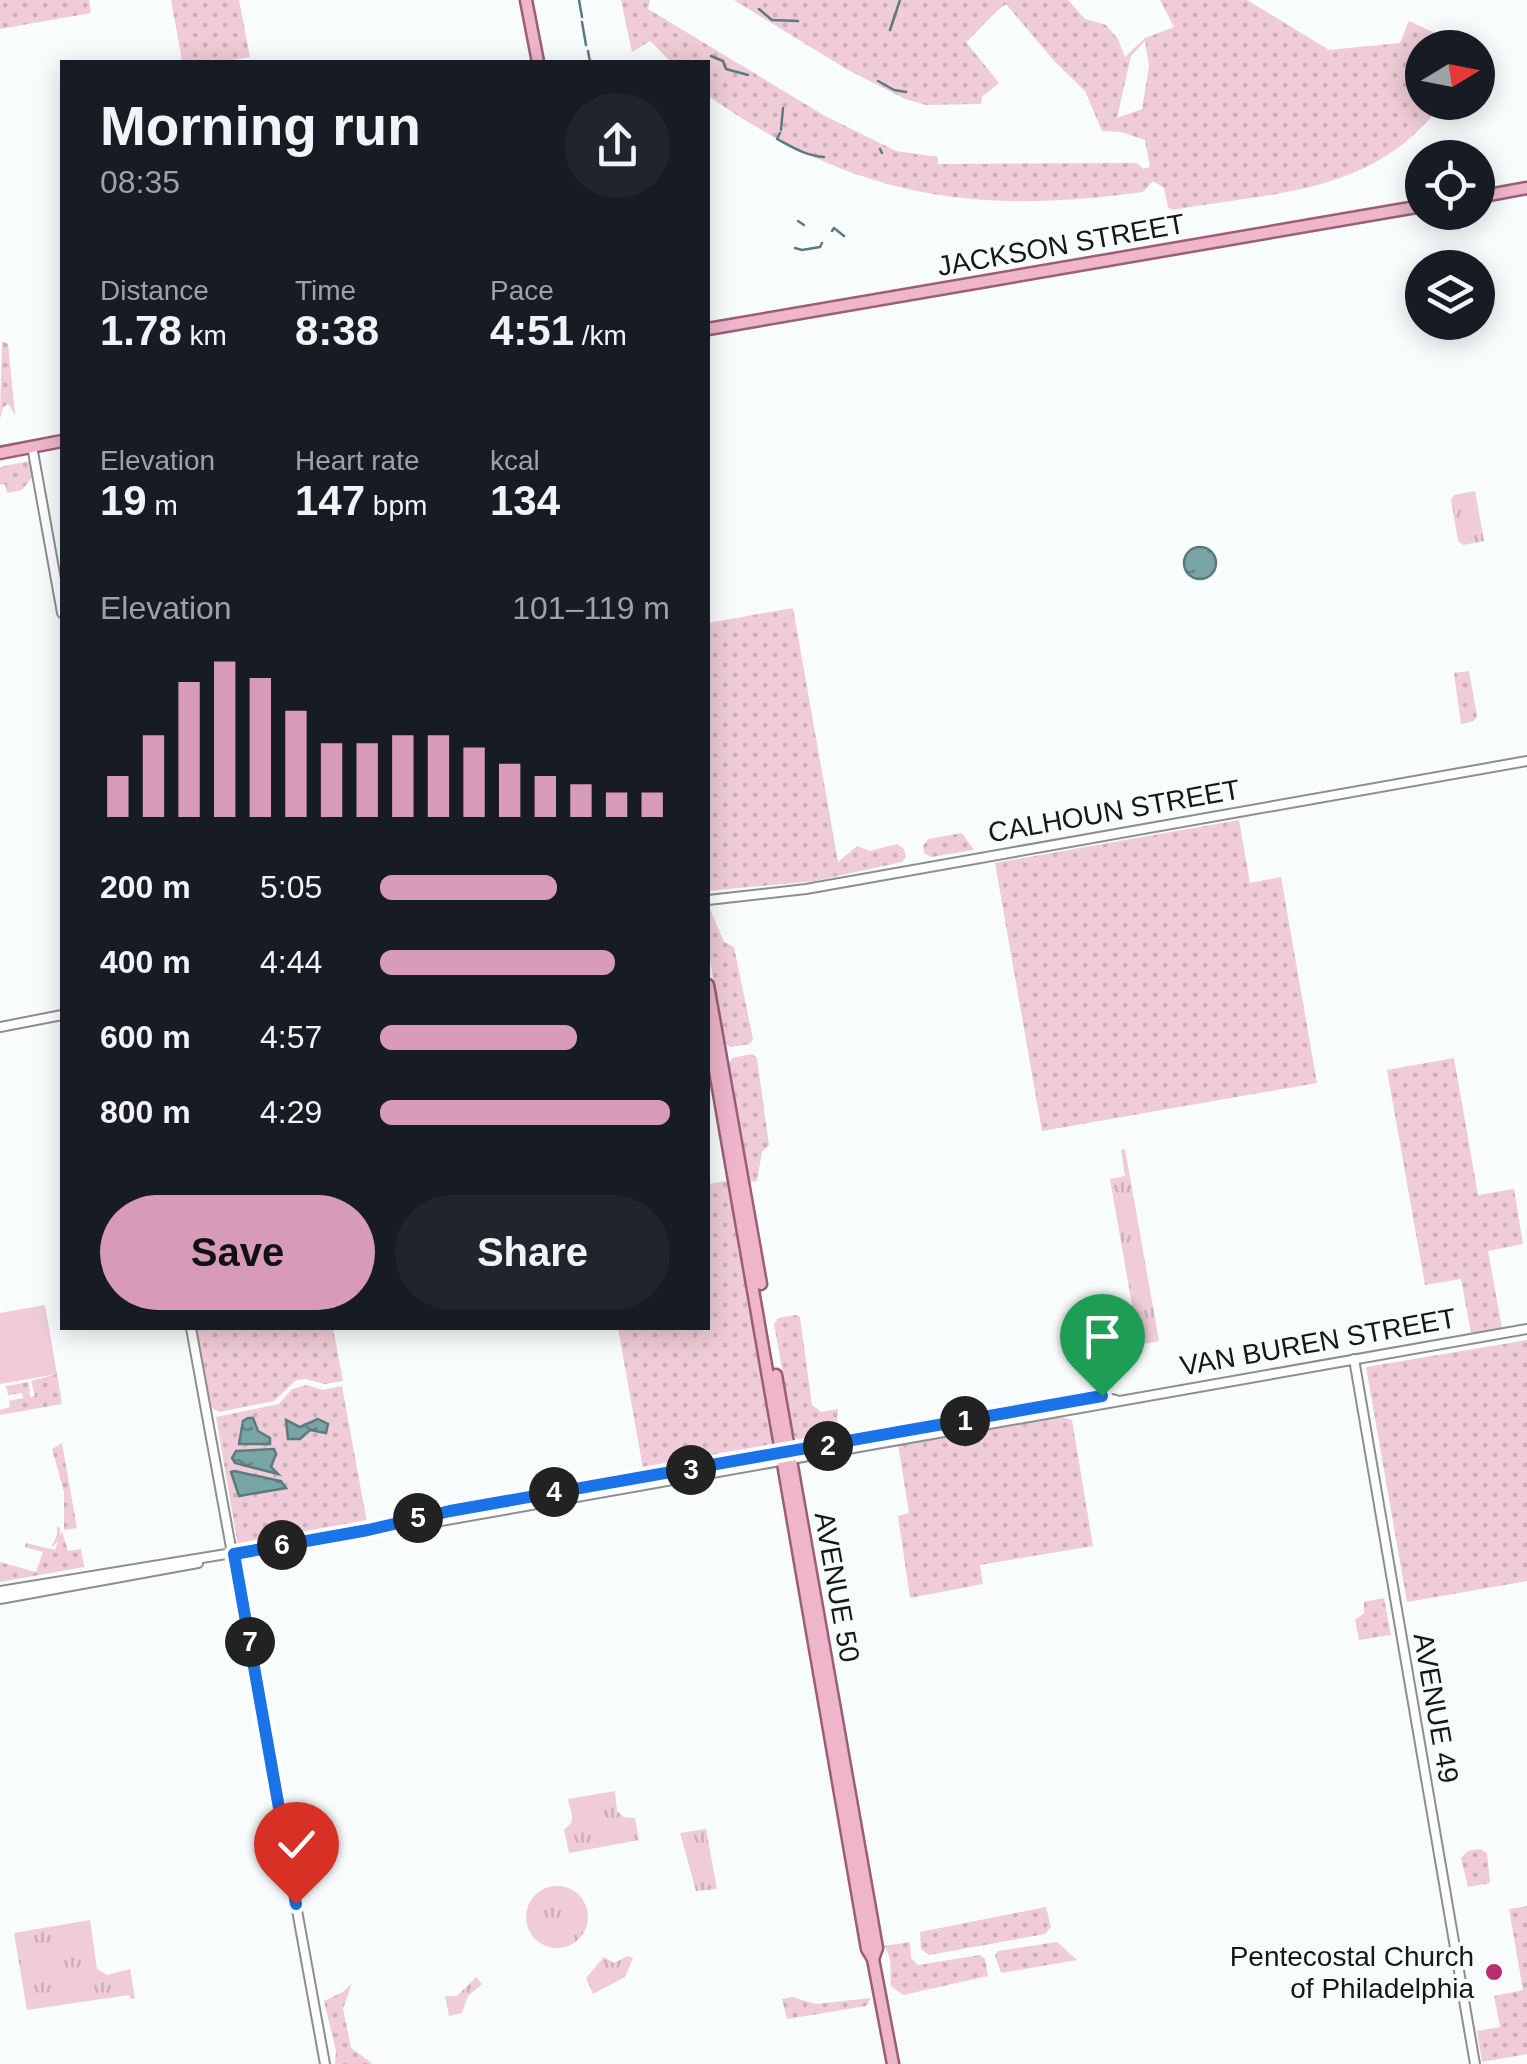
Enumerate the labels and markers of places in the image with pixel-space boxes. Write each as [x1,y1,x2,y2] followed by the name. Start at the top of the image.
[1060,1294,1145,1397] pin
[940,1396,990,1446] pin: 1
[803,1421,853,1471] pin: 2
[666,1445,716,1495] pin: 3
[529,1467,579,1517] pin: 4
[393,1493,443,1543] pin: 5
[257,1520,307,1570] pin: 6
[225,1617,275,1667] pin: 7
[254,1802,339,1905] pin
[1230,1941,1474,2004] place label: Pentecostal Church of Philadelphia
[1483,1961,1505,1983] marker: Pentecostal Church of Philadelphia

